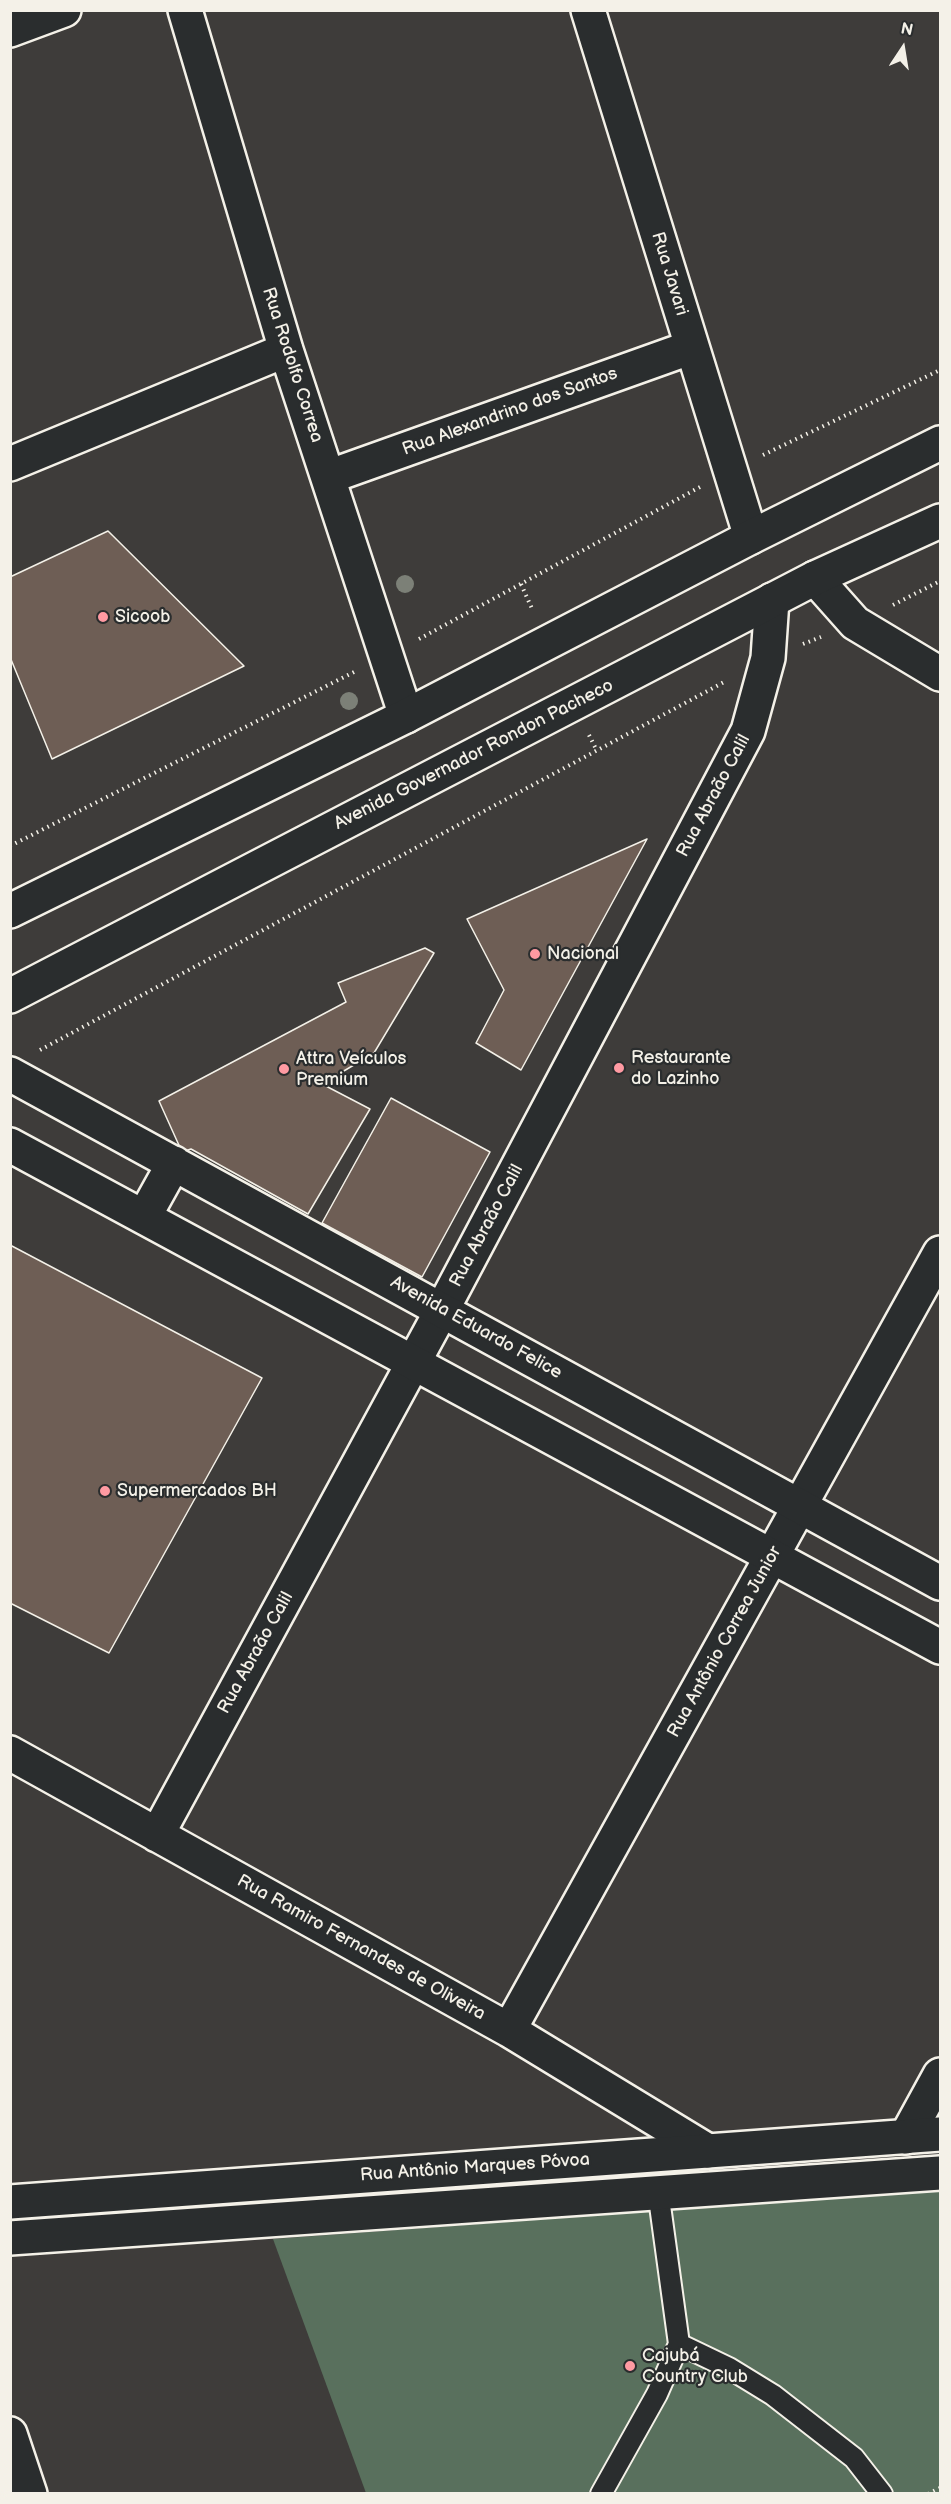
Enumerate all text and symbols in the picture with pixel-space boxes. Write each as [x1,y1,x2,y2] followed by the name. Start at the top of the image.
[873,18,933,78] north arrow
[899,19,915,40] text: N
[646,230,692,318] street label: Rua Javari
[257,285,327,445] street label: Rua Rodolfo Correa
[400,363,620,461] street label: Rua Alexandrino dos Santos
[115,606,170,628] place label: Sicoob
[96,610,110,624] marker: Sicoob
[331,675,617,835] street label: Avenida Governador Rondon Pacheco
[673,731,755,861] street label: Rua Abraão Calil
[547,943,619,965] place label: Nacional
[528,947,542,961] marker: Nacional
[631,1047,731,1090] place label: Restaurante do Lazinho
[296,1048,407,1090] place label: Attra Veículos Premium
[612,1061,626,1075] marker: Restaurante do Lazinho
[277,1062,291,1076] marker: Attra Veículos Premium
[446,1161,528,1291] street label: Rua Abraão Calil
[387,1272,565,1384] street label: Avenida Eduardo Felice
[117,1480,277,1502] place label: Supermercados BH
[98,1484,112,1498] marker: Supermercados BH
[663,1543,787,1741] street label: Rua Antônio Correa Junior
[214,1588,298,1718] street label: Rua Abraão Calil
[233,1871,489,2025] street label: Rua Ramiro Fernandes de Oliveira
[359,2149,591,2187] street label: Rua Antônio Marques Póvoa
[642,2345,748,2388] place label: Cajubá Country Club
[623,2359,637,2373] marker: Cajubá Country Club

